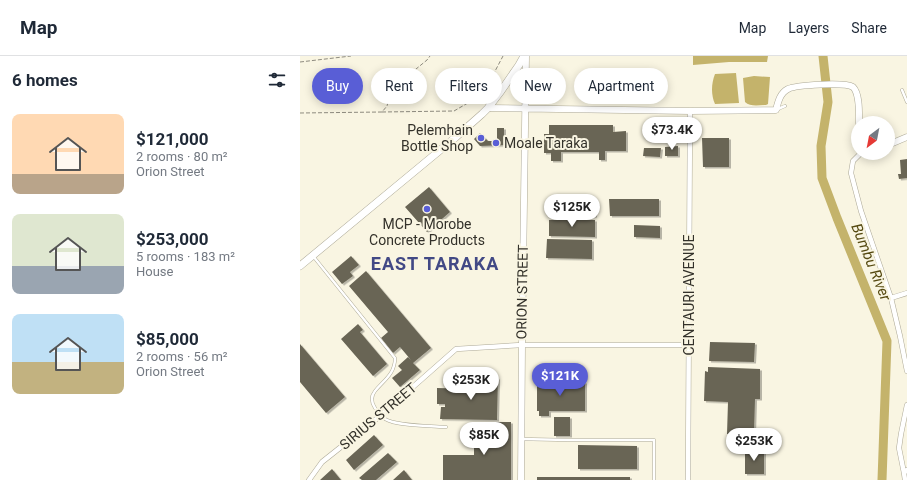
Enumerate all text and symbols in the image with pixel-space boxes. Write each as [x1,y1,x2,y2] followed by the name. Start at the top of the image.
[20,16,58,39] text: Map
[739,20,766,36] text: Map
[788,20,829,36] text: Layers
[851,20,887,36] text: Share
[312,68,363,104] chip: Buy
[371,68,427,104] chip: Rent
[435,68,502,104] chip: Filters
[510,68,566,104] chip: New
[574,68,668,104] chip: Apartment
[266,69,288,91] icon: filters
[12,70,78,90] text: 6 homes
[851,116,895,160] north arrow
[851,116,895,160] map controls
[639,117,705,151] pin: $73.4K
[401,122,473,154] place label: Pelemhain Bottle Shop
[651,122,693,137] text: $73.4K
[136,129,208,149] text: $121,000
[44,130,92,178] icon: home
[476,133,486,143] marker: Pelemhain Bottle Shop
[504,135,588,151] place label: Moale Taraka
[491,138,501,148] marker: Moale Taraka
[136,149,228,164] text: 2 rooms · 80 m²
[136,164,205,179] text: Orion Street
[544,194,600,228] pin: $125K
[553,199,591,214] text: $125K
[422,204,432,214] marker: MCP - Morobe Concrete Products
[369,216,485,248] place label: MCP - Morobe Concrete Products
[847,221,895,304] water label: Bumbu River
[136,229,208,249] text: $253,000
[44,230,92,278] icon: home
[681,234,697,356] street label: CENTAURI AVENUE
[513,244,531,340] street label: ORION STREET
[136,249,235,264] text: 5 rooms · 183 m²
[371,253,499,274] district label: EAST TARAKA
[136,264,173,279] text: House
[136,329,199,349] text: $85,000
[44,330,92,378] icon: home
[136,349,228,364] text: 2 rooms · 56 m²
[532,363,588,397] pin: $121K
[136,364,205,379] text: Orion Street
[443,367,499,401] pin: $253K
[541,368,579,383] text: $121K
[452,372,490,387] text: $253K
[336,379,420,453] street label: SIRIUS STREET
[460,422,508,456] pin: $85K
[469,427,499,442] text: $85K
[726,428,782,462] pin: $253K
[735,433,773,448] text: $253K

